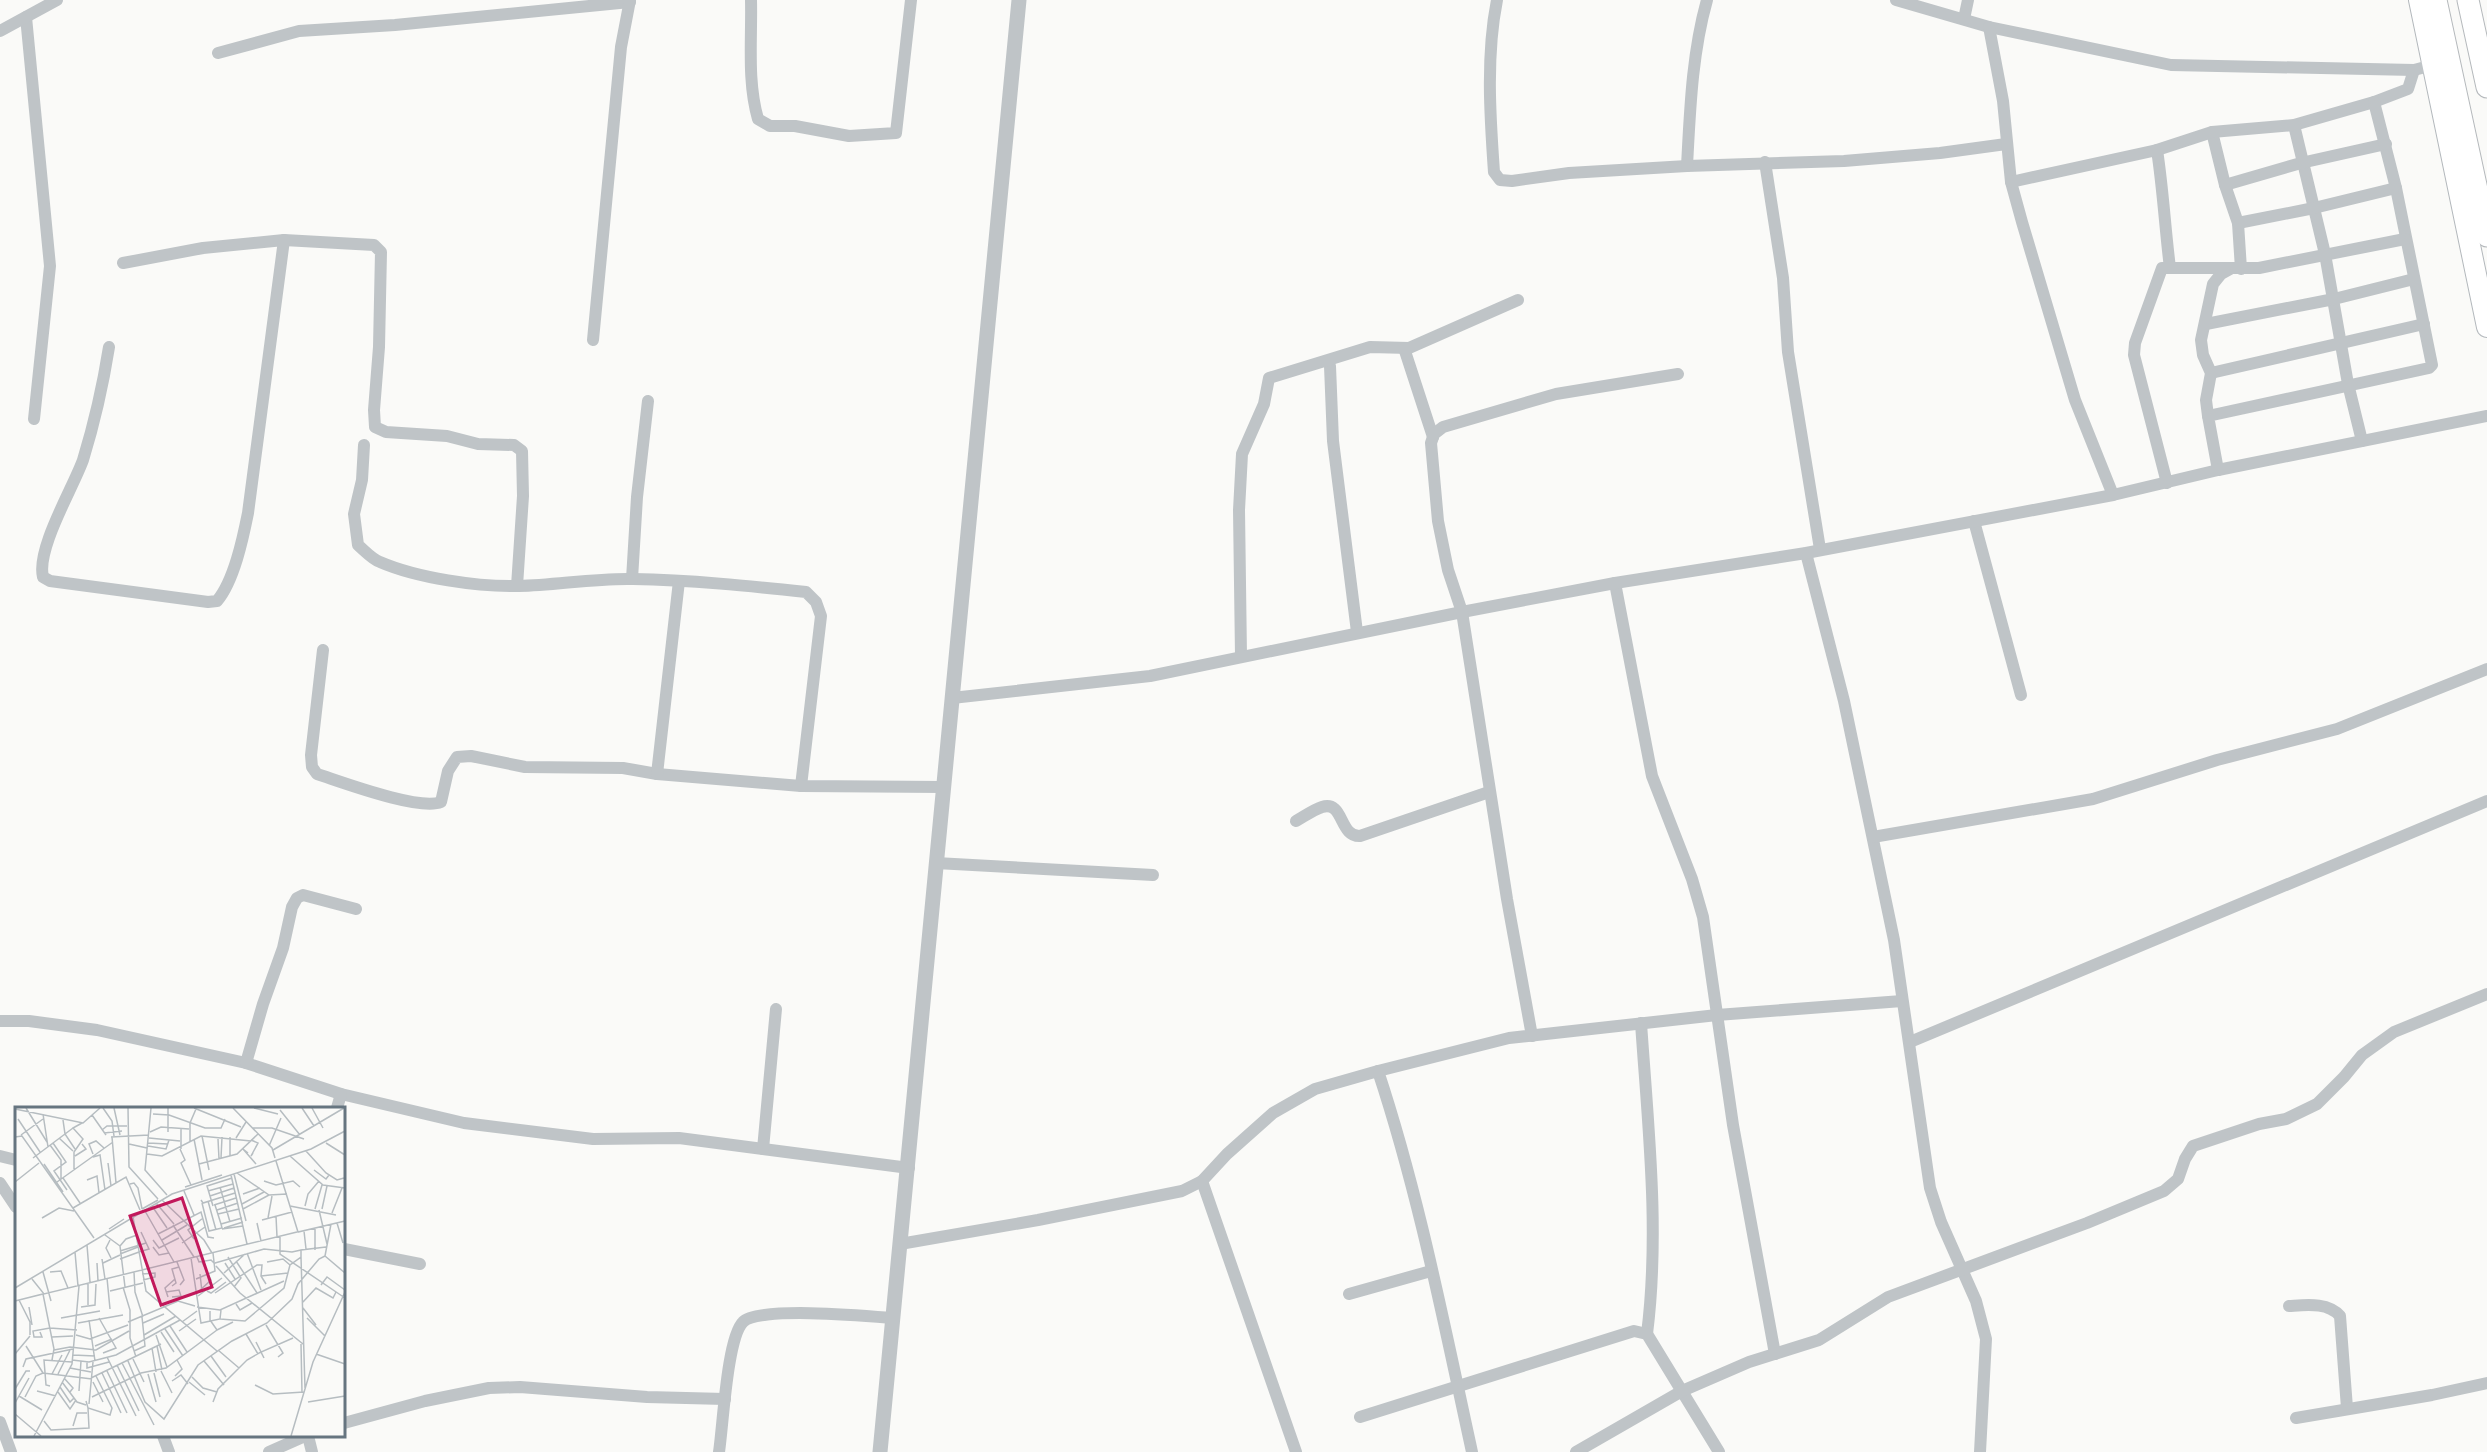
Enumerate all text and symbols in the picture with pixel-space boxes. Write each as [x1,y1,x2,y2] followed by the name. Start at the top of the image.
[15,1107,345,1437] inset map

